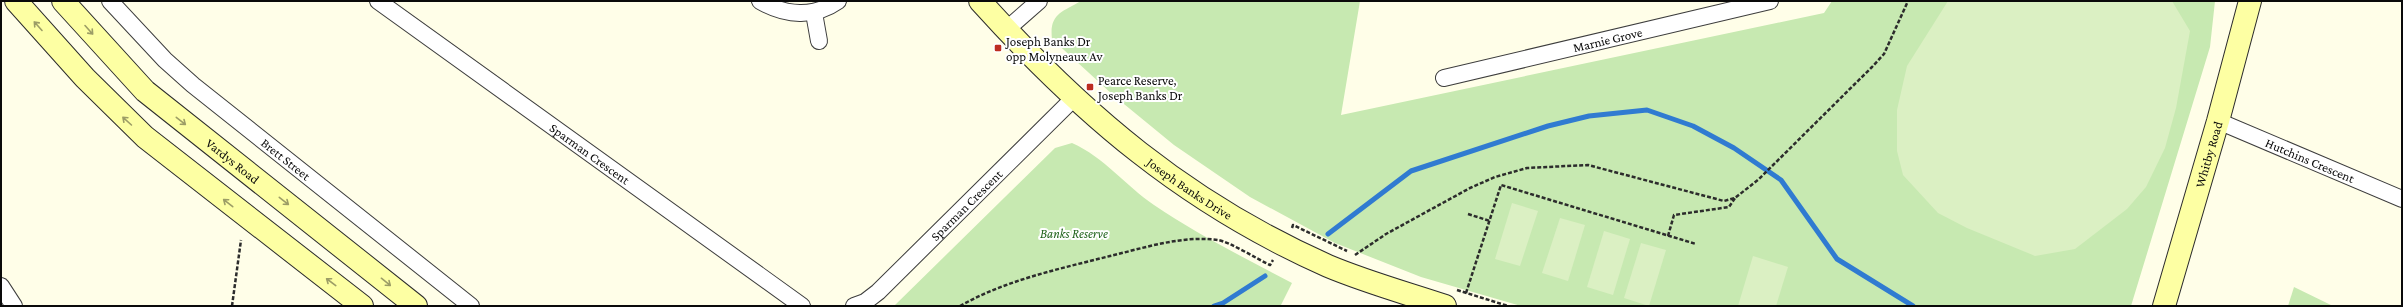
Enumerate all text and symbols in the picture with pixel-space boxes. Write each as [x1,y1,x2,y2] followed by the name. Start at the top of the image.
[34,21,43,32] one-way arrow
[1572,24,1644,55] street label: Marnie Grove
[84,25,94,35] one-way arrow
[1005,34,1103,64] place label: Joseph Banks Dr opp Molyneaux Av
[993,43,1003,53] marker: Joseph Banks Dr opp Molyneaux Av
[1097,73,1183,103] place label: Pearce Reserve, Joseph Banks Dr
[1085,82,1095,92] marker: Pearce Reserve, Joseph Banks Dr
[122,117,132,126] one-way arrow
[176,117,187,125] one-way arrow
[547,120,633,188] street label: Sparman Crescent
[2192,120,2226,189] street label: Whitby Road
[203,135,262,187] street label: Vardys Road
[258,135,314,184] street label: Brett Street
[2263,135,2357,186] street label: Hutchins Crescent
[1143,154,1235,223] street label: Joseph Banks Drive
[927,166,1006,244] street label: Sparman Crescent
[278,197,289,205] one-way arrow
[223,199,234,207] one-way arrow
[1040,226,1108,241] park label: Banks Reserve
[380,277,391,286] one-way arrow
[326,278,337,287] one-way arrow

